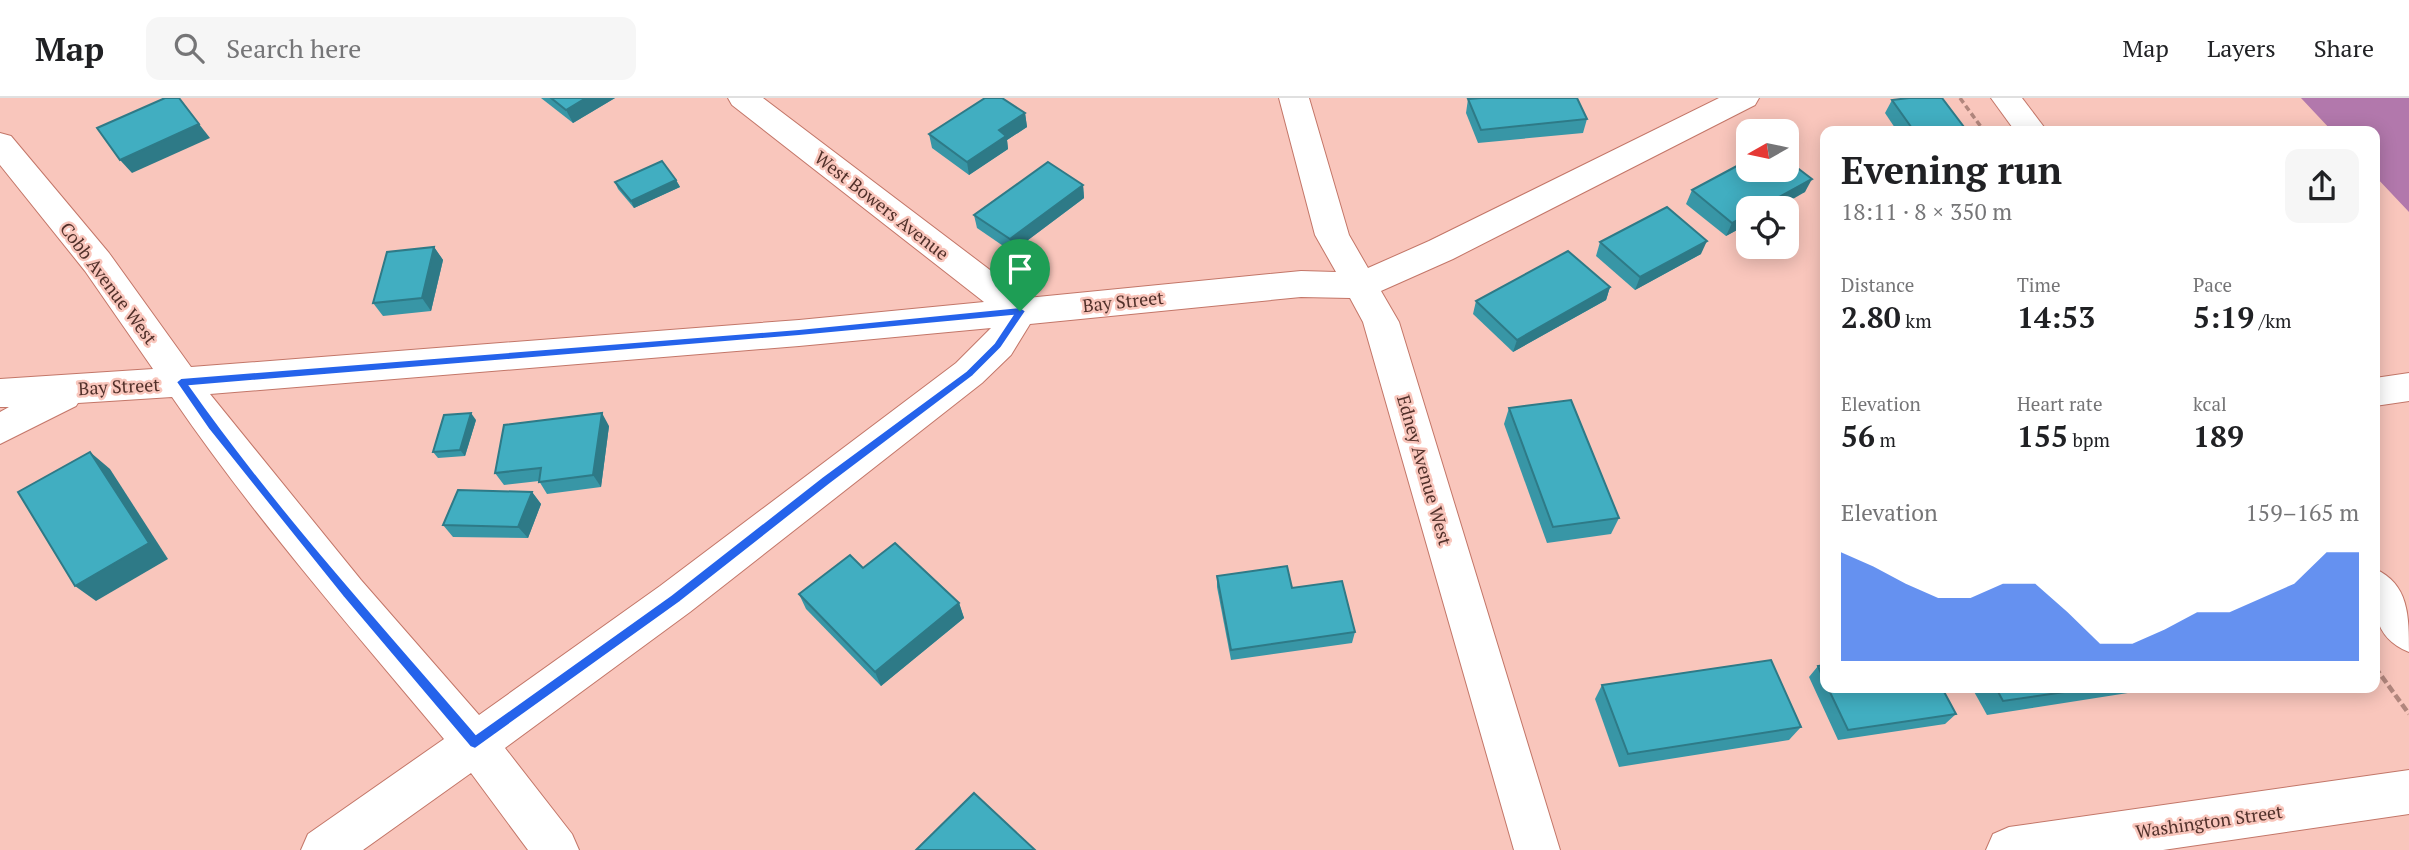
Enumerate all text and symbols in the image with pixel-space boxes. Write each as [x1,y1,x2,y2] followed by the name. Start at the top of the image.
[146,17,636,80] search box
[35,27,104,70] text: Map
[170,29,208,67] icon: search
[226,31,361,65] text: Search here
[2122,32,2169,64] text: Map
[2207,32,2276,64] text: Layers
[2314,32,2374,64] text: Share
[1736,119,1799,182] north arrow
[1736,119,1799,259] map controls
[810,145,954,265] street label: West Bowers Avenue
[1841,145,2062,195] text: Evening run
[2285,149,2359,223] button: share
[1736,196,1799,259] button: locate
[1841,196,2012,227] text: 18:11 · 8 × 350 m
[55,217,163,349] street label: Cobb Avenue West
[990,239,1050,311] pin
[1001,250,1039,288] icon: arrive
[1841,272,1914,297] text: Distance
[2017,272,2060,297] text: Time
[2193,272,2232,297] text: Pace
[1081,285,1165,317] street label: Bay Street
[1841,297,1901,337] text: 2.80
[2017,297,2095,337] text: 14:53
[2193,297,2254,337] text: 5:19
[1901,308,1932,333] text: km
[2254,308,2292,333] text: /km
[78,372,161,400] street label: Bay Street
[1841,391,1921,416] text: Elevation
[2017,391,2102,416] text: Heart rate
[2193,391,2227,416] text: kcal
[1392,392,1458,548] street label: Edney Avenue West
[1841,416,1875,456] text: 56
[2017,416,2068,456] text: 155
[2193,416,2244,456] text: 189
[1875,427,1896,452] text: m
[2068,427,2110,452] text: bpm
[1841,497,1938,528] text: Elevation
[2246,497,2359,528] text: 159–165 m
[2134,799,2284,843] street label: Washington Street

